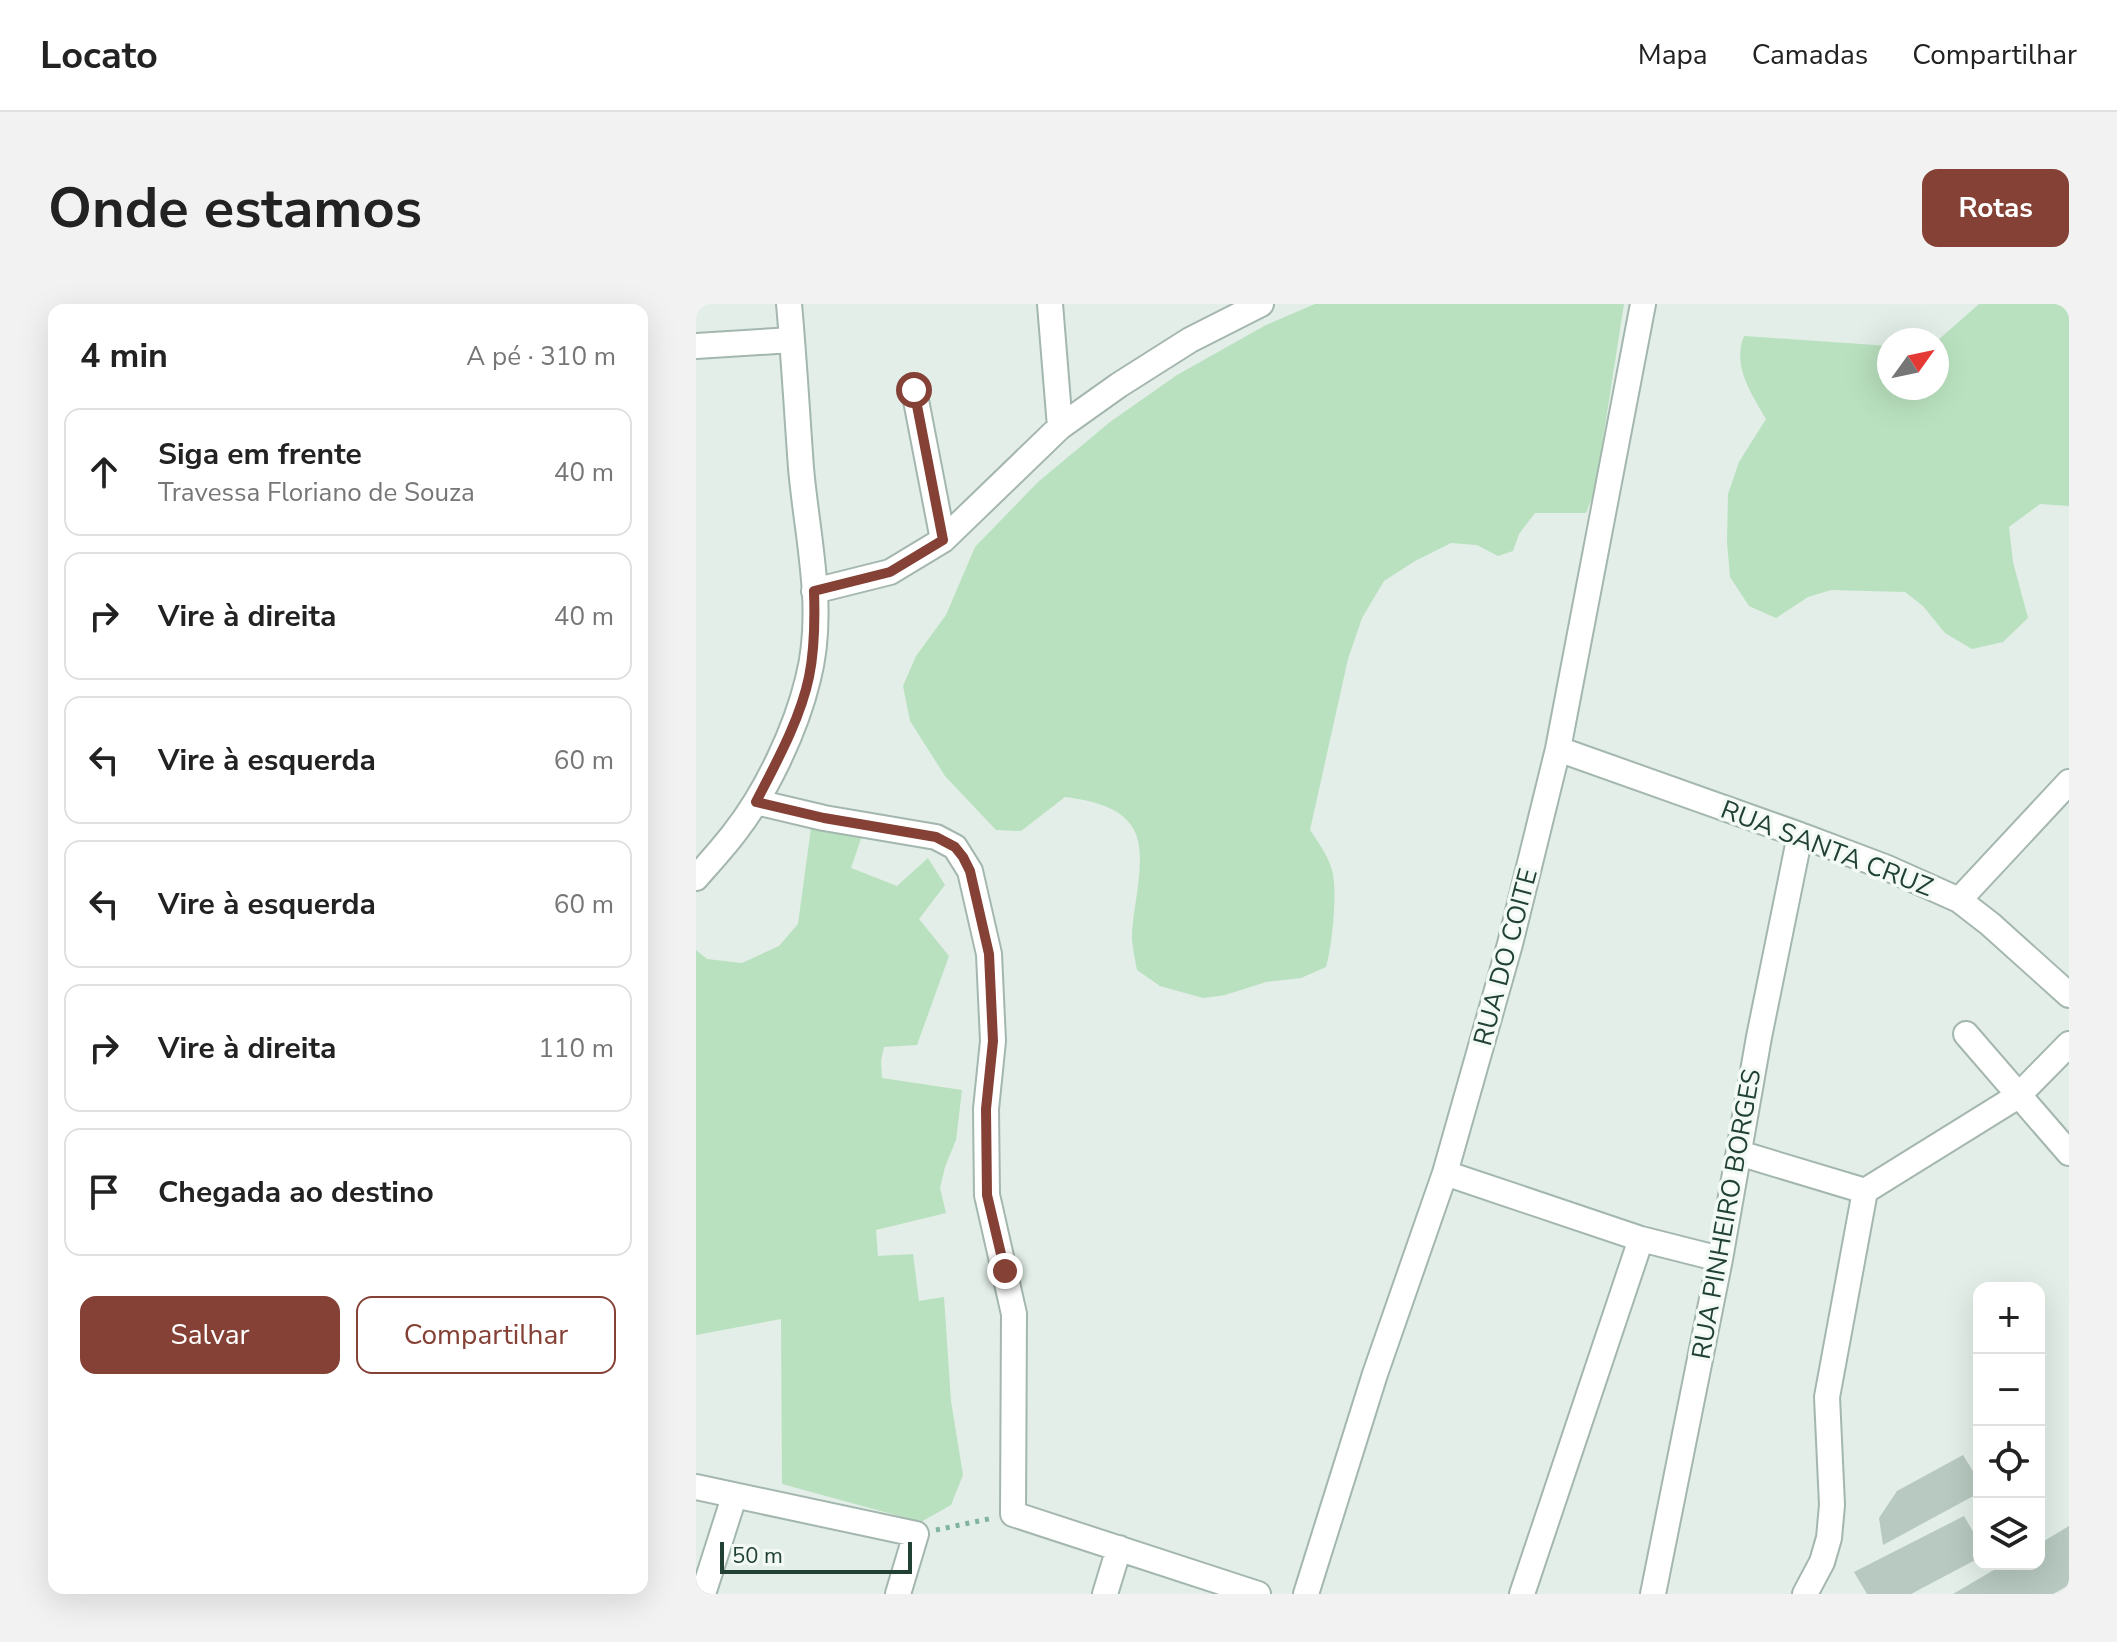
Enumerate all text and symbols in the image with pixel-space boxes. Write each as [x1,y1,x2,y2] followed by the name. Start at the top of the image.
[40,30,158,81] text: Locato
[1638,36,1708,74] text: Mapa
[1752,36,1868,74] text: Camadas
[1912,36,2077,74] text: Compartilhar
[1922,169,2069,247] button: Rotas
[48,170,422,247] text: Onde estamos
[1877,328,1949,400] north arrow
[80,333,168,379] text: 4 min
[466,339,616,374] text: A pé · 310 m
[896,372,932,408] route start
[158,434,362,475] text: Siga em frente
[82,450,126,494] icon: ahead
[554,455,614,490] text: 40 m
[158,475,475,510] text: Travessa Floriano de Souza
[82,594,126,638] icon: right
[158,596,336,637] text: Vire à direita
[554,599,614,634] text: 40 m
[82,738,126,782] icon: left
[158,740,376,781] text: Vire à esquerda
[554,743,614,778] text: 60 m
[1716,792,1938,905] street label: RUA SANTA CRUZ
[1465,865,1546,1050] street label: RUA DO COITE
[82,882,126,926] icon: left
[158,884,376,925] text: Vire à esquerda
[554,887,614,922] text: 60 m
[82,1026,126,1070] icon: right
[158,1028,336,1069] text: Vire à direita
[538,1031,614,1066] text: 110 m
[1684,1066,1769,1362] street label: RUA PINHEIRO BORGES
[82,1170,126,1214] icon: arrive
[158,1172,434,1213] text: Chegada ao destino
[987,1253,1023,1289] route end
[1973,1282,2045,1570] map controls
[1973,1282,2045,1354] button: +
[80,1296,340,1374] button: Salvar
[356,1296,616,1374] button: Compartilhar
[1973,1354,2045,1426] button: −
[1973,1426,2045,1498] button: locate
[1973,1498,2045,1570] button: layers
[720,1538,912,1574] scale bar
[732,1541,783,1571] text: 50 m

